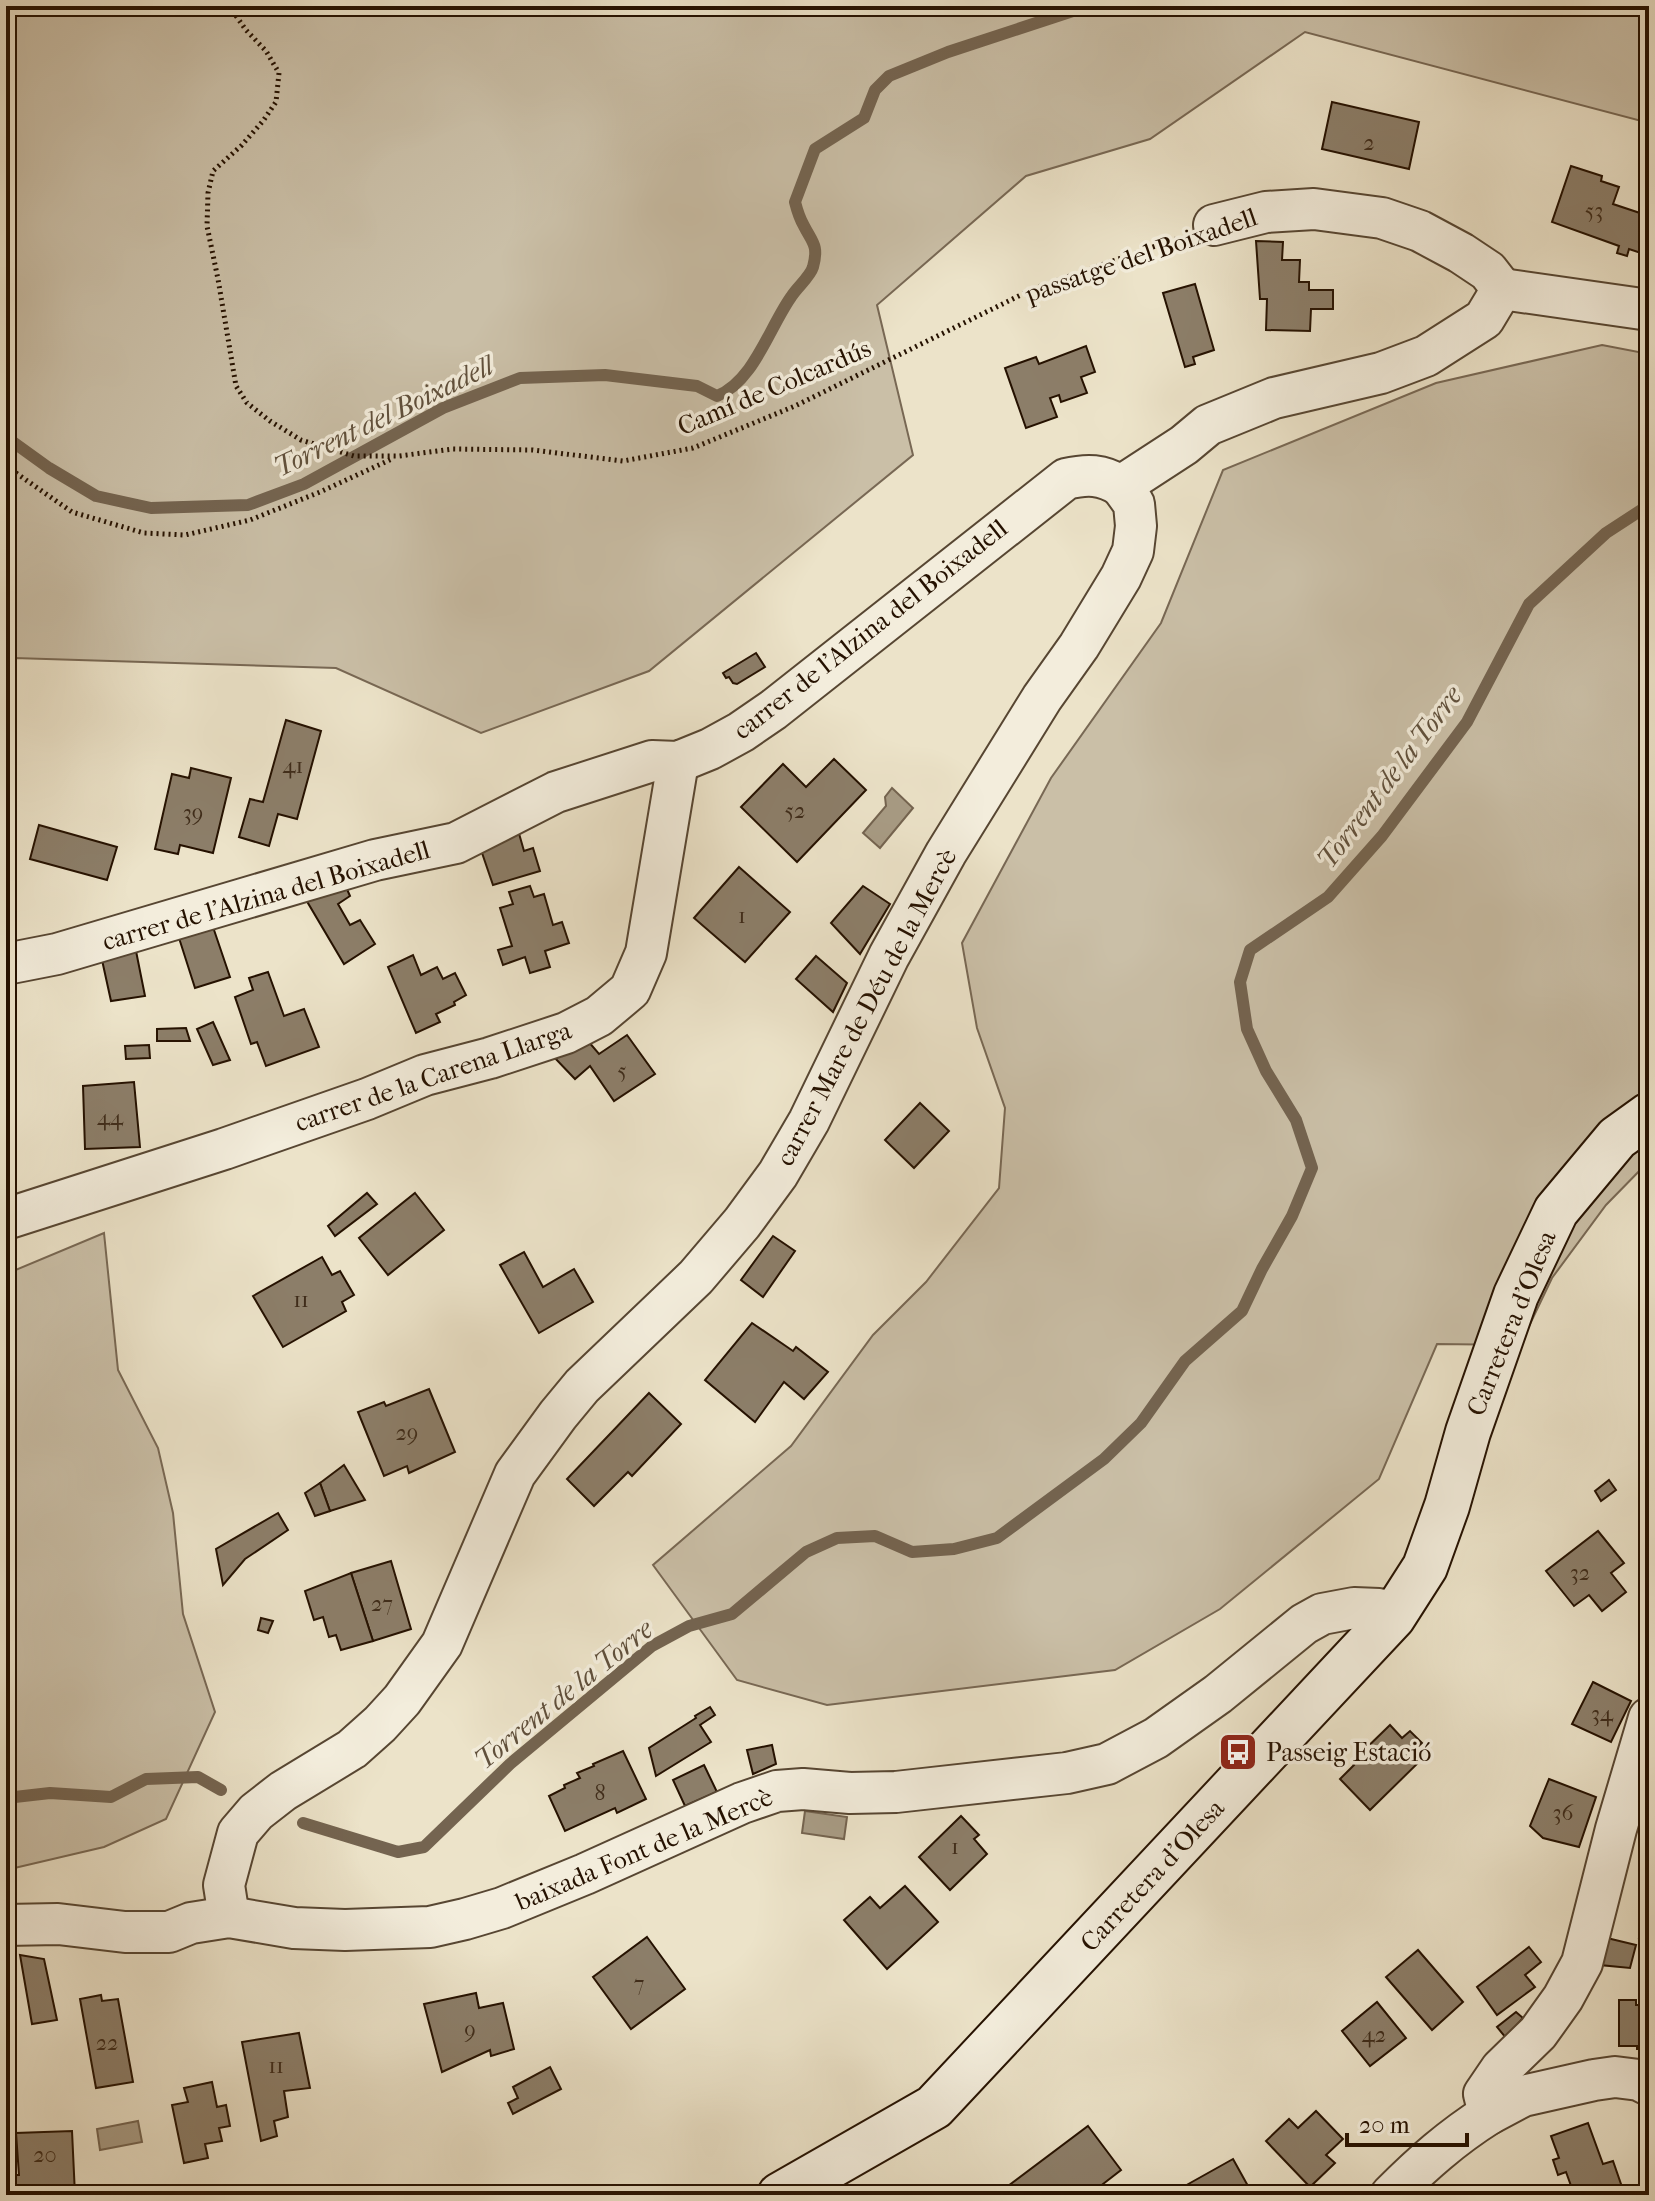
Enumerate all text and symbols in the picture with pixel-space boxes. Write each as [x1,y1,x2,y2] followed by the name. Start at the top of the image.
[1363,130,1375,156] house number: 2
[1585,198,1603,224] house number: 53
[1020,201,1261,310] street label: passatge del Boixadell
[673,333,876,442] street label: Camí de Colcardús
[268,348,501,484] water label: Torrent del Boixadell
[727,513,1014,746] street label: carrer de l'Alzina del Boixadell
[1310,679,1469,875] water label: Torrent de la Torre
[283,753,303,779] house number: 41
[785,798,805,824] house number: 52
[183,800,203,826] house number: 39
[99,834,433,957] street label: carrer de l'Alzina del Boixadell
[770,843,963,1171] street label: carrer Mare de Déu de la Mercè
[738,903,746,929] house number: 1
[291,1014,576,1138] street label: carrer de la Carena Llarga
[617,1058,627,1084] house number: 5
[97,1105,124,1131] house number: 44
[1460,1225,1563,1420] street label: Carretera d'Olesa
[293,1287,309,1313] house number: 11
[396,1420,418,1446] house number: 29
[1570,1560,1590,1586] house number: 32
[371,1591,393,1617] house number: 27
[468,1612,660,1776] water label: Torrent de la Torre
[1591,1701,1614,1727] house number: 34
[1217,1731,1259,1773] bus stop icon: Passeig Estació
[1266,1737,1431,1768] place label: Passeig Estació
[594,1780,606,1806] house number: 8
[510,1781,778,1918] street label: baixada Font de la Mercè
[1074,1792,1232,1958] street label: Carretera d'Olesa
[1553,1800,1574,1826] house number: 36
[951,1834,959,1860] house number: 1
[634,1971,644,1997] house number: 7
[464,2017,476,2043] house number: 9
[1362,2022,1386,2048] house number: 42
[96,2030,118,2056] house number: 22
[268,2053,284,2079] house number: 11
[1347,2097,1467,2147] scale bar
[1359,2111,1410,2139] text: 20 m
[33,2142,57,2168] house number: 20

